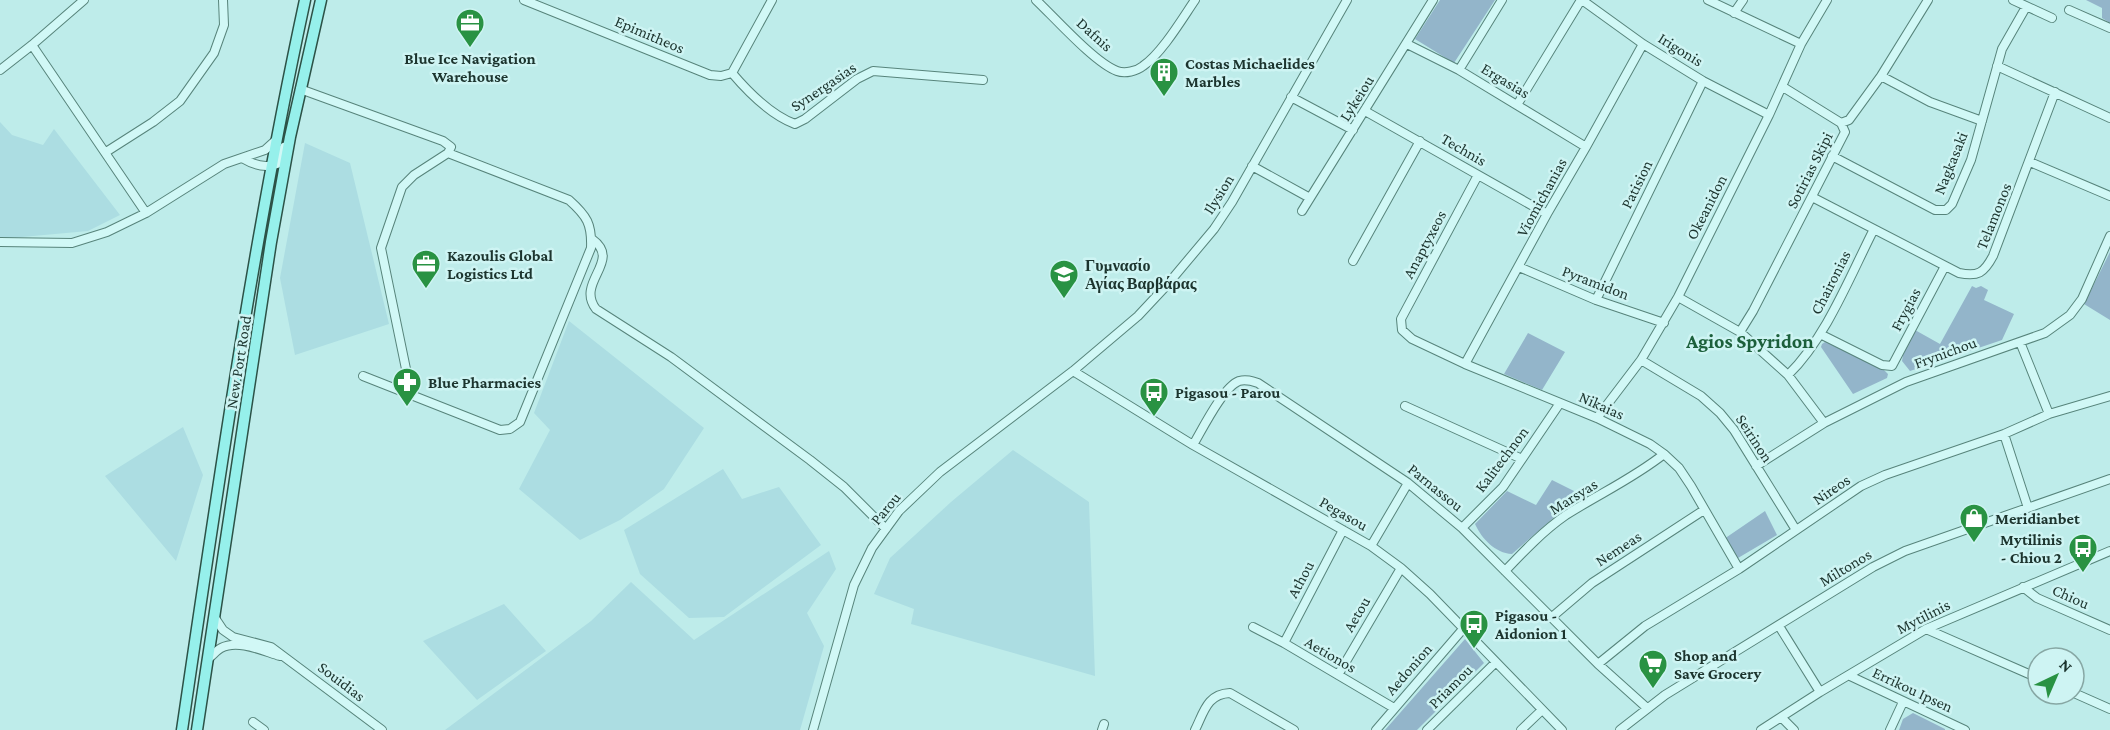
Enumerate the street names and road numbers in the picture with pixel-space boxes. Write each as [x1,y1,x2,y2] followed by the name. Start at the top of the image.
[612,12,687,58] street label: Epimitheos
[1073,14,1116,55] street label: Dafnis
[1655,29,1706,71] street label: Irigonis
[787,58,860,115] street label: Synergasias
[1478,59,1533,102] street label: Ergasias
[1336,72,1378,125] street label: Lykeiou
[1783,129,1837,212] street label: Sotirias Skipi
[1930,129,1972,197] street label: Nagkasaki
[1438,130,1489,169] street label: Technis
[1513,155,1570,239] street label: Viomichanias
[1617,157,1656,211] street label: Patision
[1200,171,1238,218] street label: Ilysion
[1683,172,1730,242] street label: Okeanidon
[1972,180,2015,252] street label: Telamonos
[1399,207,1450,282] street label: Anaptyxeos
[1807,247,1854,317] street label: Chaironias
[1560,262,1632,304] street label: Pyramidon
[1887,285,1925,334] street label: Frygias
[223,314,254,410] street label: New Port Road
[1912,333,1980,373] street label: Frynichou
[1577,388,1627,423] street label: Nikaias
[1733,411,1777,466] street label: Seirinon
[1471,423,1532,495] street label: Kalitechnon
[1405,460,1467,515] street label: Parnassou
[1809,471,1853,508] street label: Nireos
[1546,475,1601,519] street label: Marsyas
[867,488,904,528] street label: Parou
[1316,493,1371,535] street label: Pegasou
[1592,527,1644,569] street label: Nemeas
[1816,545,1874,590] street label: Miltonos
[1284,557,1317,601] street label: Athou
[2050,581,2092,612] street label: Chiou
[1340,593,1373,635] street label: Aetou
[1894,596,1953,638] street label: Mytilinis
[1302,633,1359,676] street label: Aetionos
[1382,640,1435,698] street label: Aedonion
[315,658,369,705] street label: Souidias
[1425,661,1476,712] street label: Priamou
[1870,664,1956,716] street label: Errikou Ipsen

